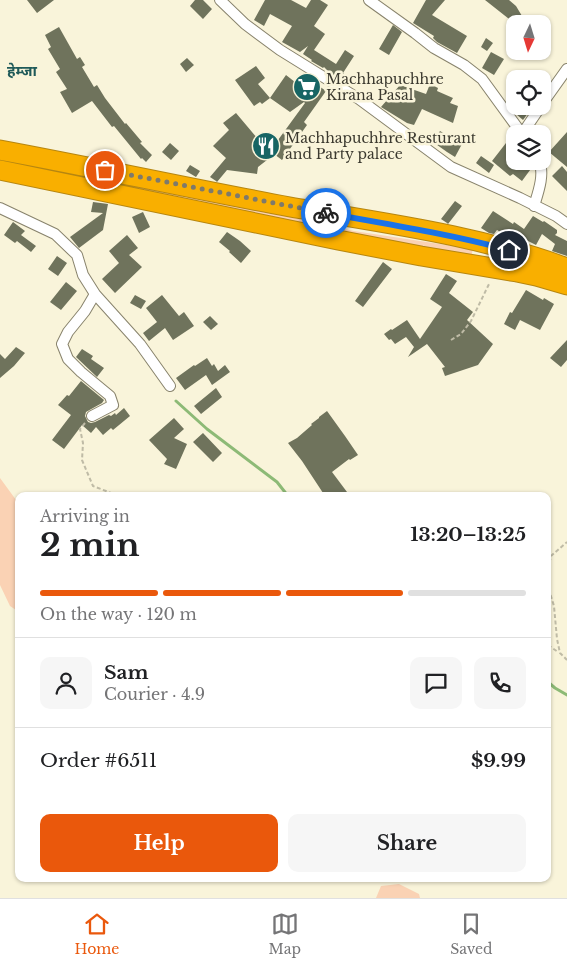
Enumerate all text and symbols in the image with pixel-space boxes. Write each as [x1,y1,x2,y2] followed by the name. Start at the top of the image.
[506,15,551,60] north arrow
[506,15,551,170] map controls
[7,61,38,80] district label: हेम्जा
[326,70,444,104] place label: Machhapuchhre Kirana Pasal
[506,70,551,115] button: locate
[292,72,322,102] supermarket icon: Machhapuchhre Kirana Pasal
[506,125,551,170] button: layers
[285,129,477,163] place label: Machhapuchhre Resturant and Party palace
[251,131,281,161] restaurant icon: Machhapuchhre Resturant and Party palace
[84,149,126,191] pin
[91,156,119,184] icon: bag
[301,188,351,238] courier
[312,199,340,227] icon: bike
[488,229,530,271] pin
[495,236,523,264] icon: home
[40,506,130,526] text: Arriving in
[410,523,526,546] text: 13:20–13:25
[40,525,140,565] text: 2 min
[40,604,197,624] text: On the way · 120 m
[40,657,92,709] button: person
[410,657,462,709] button: chat
[474,657,526,709] button: phone
[104,661,149,684] text: Sam
[104,684,205,704] text: Courier · 4.9
[40,749,157,772] text: Order #6511
[471,749,526,772] text: $9.99
[40,814,278,872] button: Help
[288,814,526,872] button: Share
[75,910,119,958] tab: Home
[269,910,301,958] tab: Map
[450,910,492,958] tab: Saved

